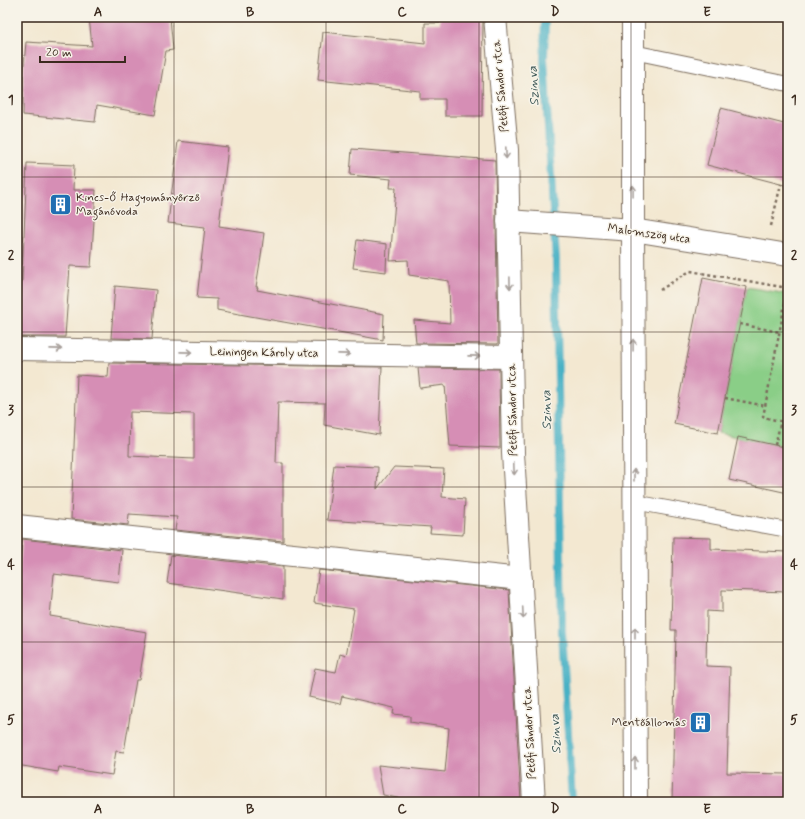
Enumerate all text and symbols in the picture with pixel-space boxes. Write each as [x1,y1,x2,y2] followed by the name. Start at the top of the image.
[94,4,102,21] text: A
[246,4,255,21] text: B
[397,4,407,21] text: C
[551,4,560,21] text: D
[703,4,711,21] text: E
[40,38,125,64] scale bar
[489,38,513,133] street label: Petőfi Sándor utca
[46,45,72,61] text: 20 m
[524,65,544,106] water label: Szinva
[8,92,14,109] text: 1
[791,92,797,109] text: 1
[503,147,510,160] one-way arrow
[629,185,637,198] one-way arrow
[76,190,200,221] place label: Kincs-Ő Hagyományőrző Magánóvoda
[47,192,73,218] building icon: Kincs-Ő Hagyományőrző Magánóvoda
[607,220,691,248] street label: Malomszög utca
[8,247,15,264] text: 2
[791,247,798,264] text: 2
[506,276,514,289] one-way arrow
[629,339,637,352] one-way arrow
[209,344,319,362] street label: Leiningen Károly utca
[49,345,62,353] one-way arrow
[179,348,192,355] one-way arrow
[337,350,350,358] one-way arrow
[467,352,480,360] one-way arrow
[504,363,522,457] street label: Petőfi Sándor utca
[538,389,556,430] water label: Szinva
[8,402,14,419] text: 3
[791,402,797,419] text: 3
[511,462,518,475] one-way arrow
[630,469,638,482] one-way arrow
[7,557,15,574] text: 4
[790,557,798,574] text: 4
[519,606,527,619] one-way arrow
[631,627,639,640] one-way arrow
[520,685,540,780] street label: Petőfi Sándor utca
[688,710,714,736] building icon: Mentőállomás
[7,712,15,729] text: 5
[790,712,798,729] text: 5
[546,713,566,754] water label: Szinva
[611,715,687,731] place label: Mentőállomás
[631,757,639,770] one-way arrow
[94,801,102,818] text: A
[246,801,255,818] text: B
[397,801,407,818] text: C
[551,801,560,818] text: D
[703,801,711,818] text: E

